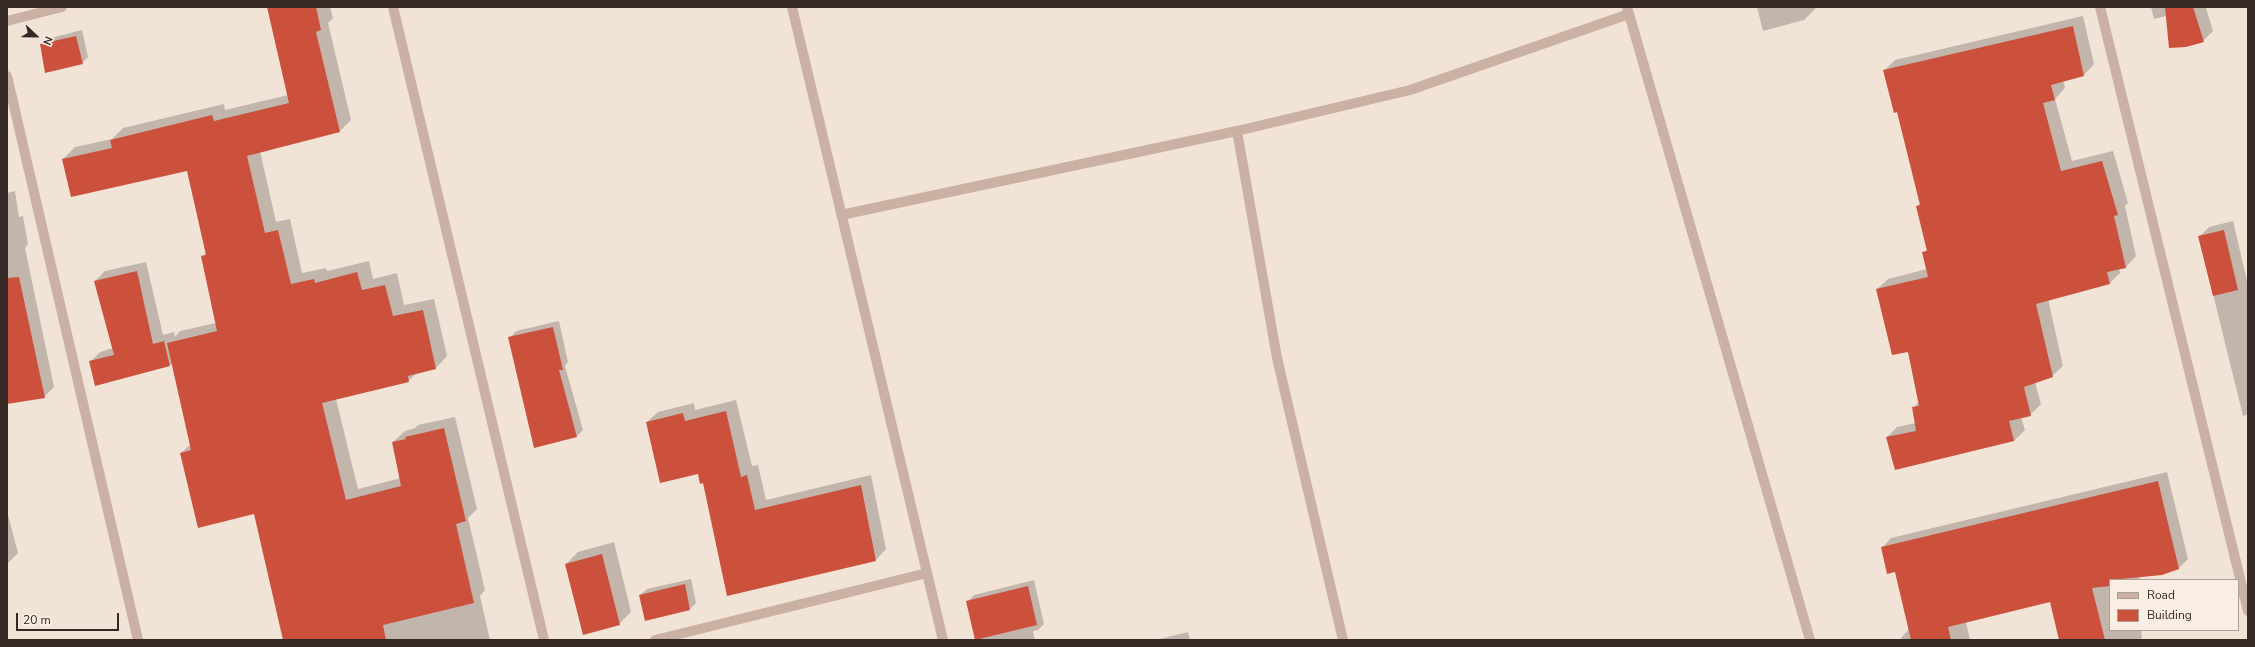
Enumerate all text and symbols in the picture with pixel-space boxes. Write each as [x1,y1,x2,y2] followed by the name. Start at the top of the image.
[16,16,56,56] north arrow
[39,34,56,47] text: N
[2109,579,2239,631] legend
[2147,587,2175,603] text: Road
[18,605,121,631] scale bar
[2147,607,2192,623] text: Building
[23,612,51,628] text: 20 m

